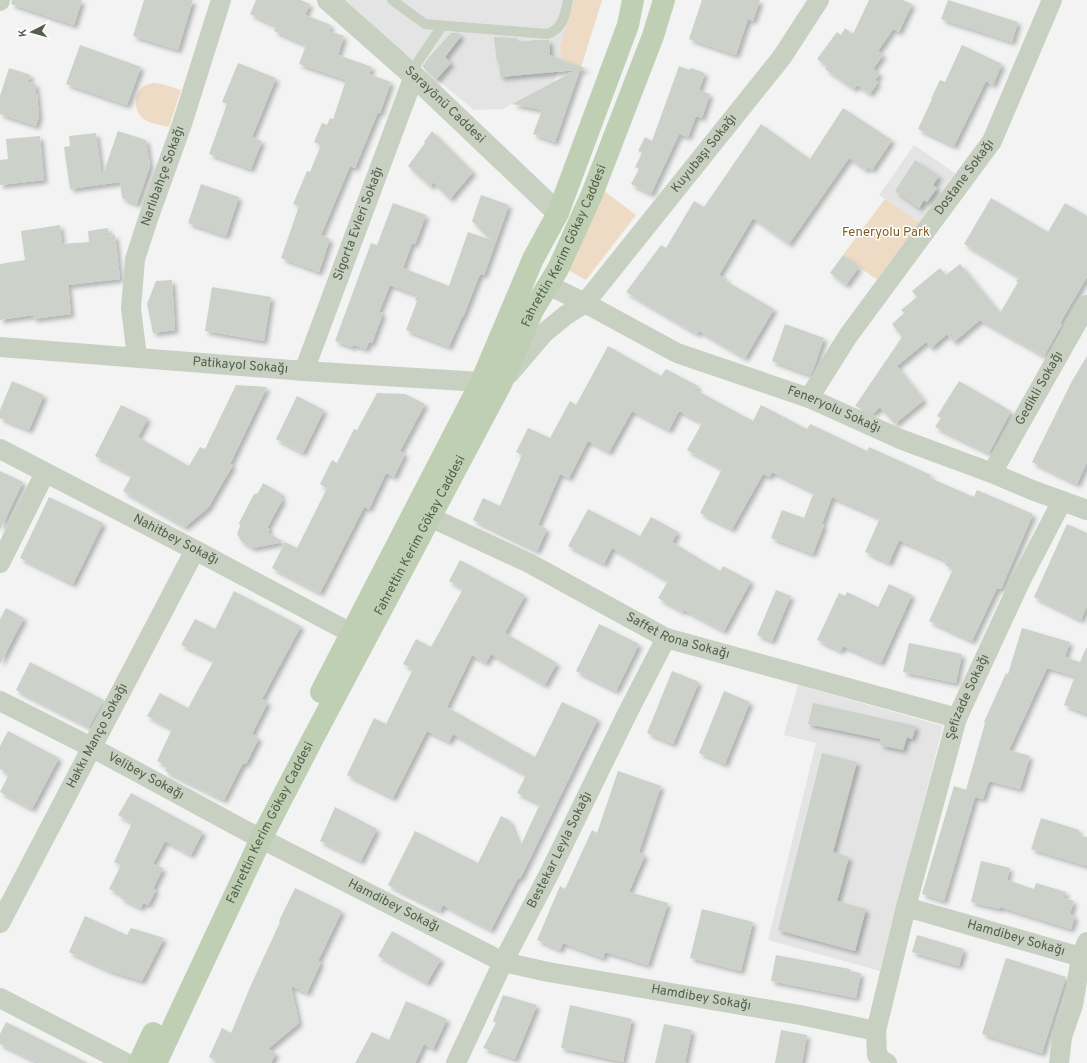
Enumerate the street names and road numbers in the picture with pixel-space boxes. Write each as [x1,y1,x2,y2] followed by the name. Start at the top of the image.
[401,63,488,147] street label: Sarayönü Caddesi
[668,111,741,196] street label: Kuyubaşı Sokağı
[138,124,189,228] street label: Narlıbahçe Sokağı
[932,137,998,219] street label: Dostane Sokağı
[519,162,611,330] street label: Fahrettin Kerim Gökay Caddesi
[330,165,387,283] street label: Sigorta Evleri Sokağı
[1012,349,1067,428] street label: Gedikli Sokağı
[192,354,289,378] street label: Patikayol Sokağı
[785,383,883,437] street label: Feneryolu Sokağı
[371,453,469,619] street label: Fahrettin Kerim Gökay Caddesi
[130,511,221,569] street label: Nahitbey Sokağı
[623,609,731,663] street label: Saffet Rona Sokağı
[943,652,993,742] street label: Şefizade Sokağı
[64,681,132,791] street label: Hakkı Manço Sokağı
[224,739,318,907] street label: Fahrettin Kerim Gökay Caddesi
[105,749,186,804] street label: Velibey Sokağı
[524,789,596,911] street label: Bestekar Leyla Sokağı
[345,876,442,936] street label: Hamdibey Sokağı
[965,917,1067,960] street label: Hamdibey Sokağı
[650,982,752,1014] street label: Hamdibey Sokağı

